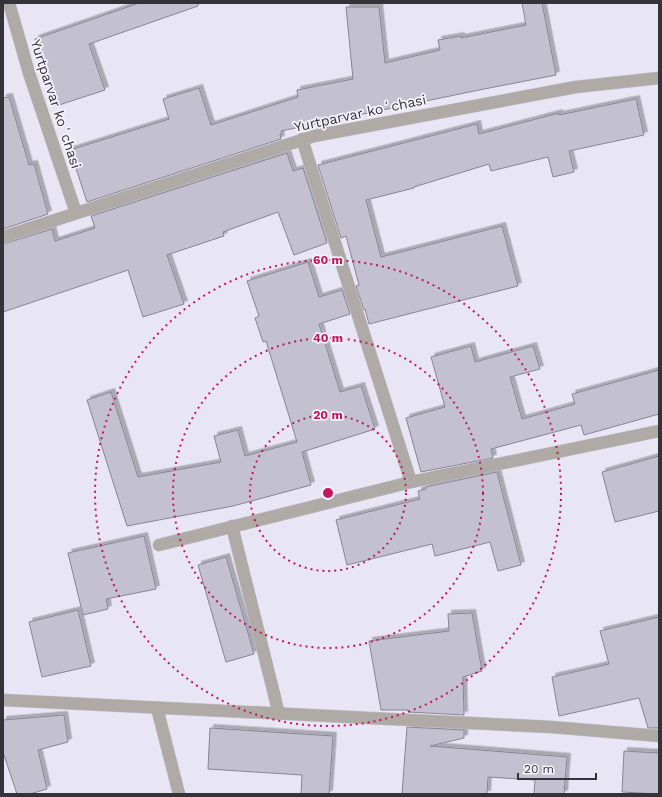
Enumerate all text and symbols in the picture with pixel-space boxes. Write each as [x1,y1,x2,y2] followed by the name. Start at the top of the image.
[28,37,84,171] street label: Yurtparvar koʻchasi
[292,91,428,135] street label: Yurtparvar koʻchasi
[313,253,343,267] text: 60 m
[313,331,343,345] text: 40 m
[313,408,343,422] text: 20 m
[321,486,335,500] centre of rings
[518,755,596,781] scale bar
[524,762,554,776] text: 20 m

